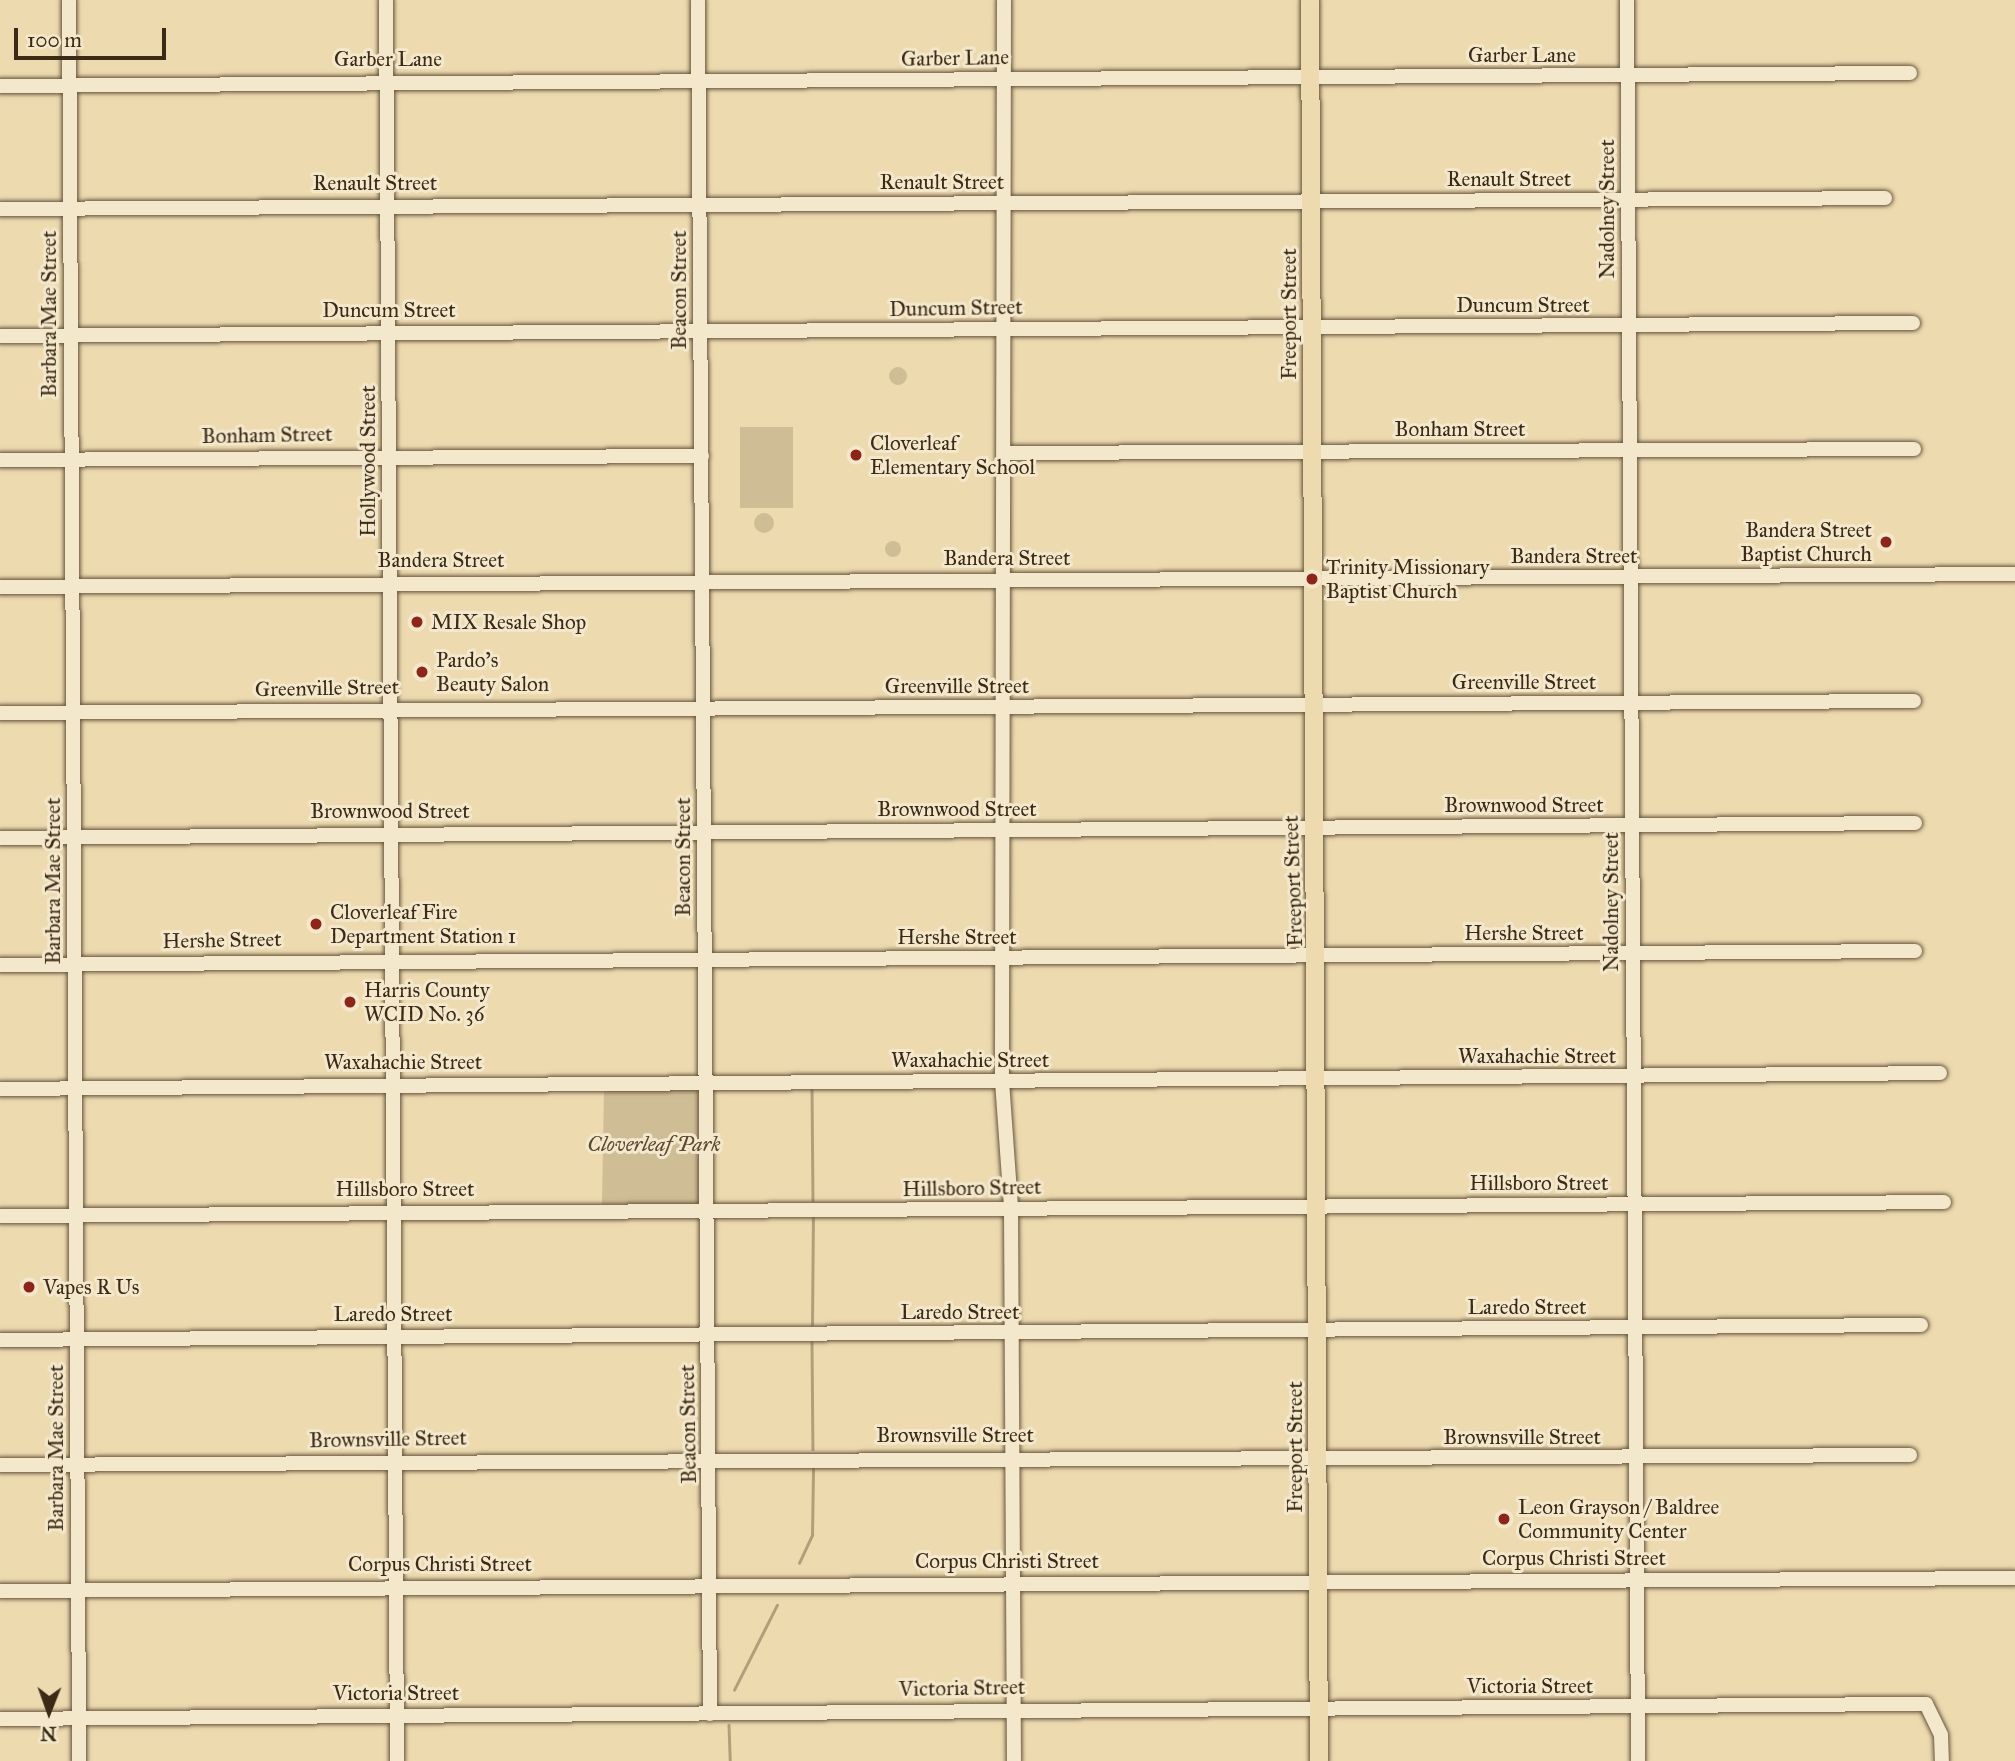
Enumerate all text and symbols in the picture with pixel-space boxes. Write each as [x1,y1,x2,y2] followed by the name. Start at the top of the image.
[18,14,170,58] scale bar
[27,27,82,53] text: 100 m
[1468,42,1576,68] street label: Garber Lane
[901,44,1009,72] street label: Garber Lane
[334,46,442,72] street label: Garber Lane
[1594,139,1620,279] street label: Nadolney Street
[1447,166,1571,192] street label: Renault Street
[880,169,1004,195] street label: Renault Street
[313,170,437,196] street label: Renault Street
[666,230,692,350] street label: Beacon Street
[36,231,62,397] street label: Barbara Mae Street
[1276,248,1302,380] street label: Freeport Street
[1456,292,1590,318] street label: Duncum Street
[889,294,1023,322] street label: Duncum Street
[322,297,456,323] street label: Duncum Street
[355,385,381,537] street label: Hollywood Street
[1395,416,1525,442] street label: Bonham Street
[201,421,333,449] street label: Bonham Street
[870,430,1035,480] place label: Cloverleaf Elementary School
[848,447,864,463] marker: Cloverleaf Elementary School
[1741,517,1872,567] place label: Bandera Street Baptist Church
[1878,534,1894,550] marker: Bandera Street Baptist Church
[1511,543,1637,569] street label: Bandera Street
[944,545,1070,571] street label: Bandera Street
[378,547,504,573] street label: Bandera Street
[1326,554,1489,604] place label: Trinity Missionary Baptist Church
[1304,571,1320,587] marker: Trinity Missionary Baptist Church
[431,609,586,635] place label: MIX Resale Shop
[409,614,425,630] marker: MIX Resale Shop
[436,647,549,697] place label: Pardo's Beauty Salon
[414,664,430,680] marker: Pardo's Beauty Salon
[1452,669,1596,695] street label: Greenville Street
[885,673,1029,699] street label: Greenville Street
[255,674,399,702] street label: Greenville Street
[1444,792,1604,818] street label: Brownwood Street
[877,796,1037,822] street label: Brownwood Street
[670,797,696,917] street label: Beacon Street
[40,798,66,964] street label: Barbara Mae Street
[310,798,470,824] street label: Brownwood Street
[1278,815,1308,947] street label: Freeport Street
[1598,832,1624,972] street label: Nadolney Street
[330,899,516,949] place label: Cloverleaf Fire Department Station 1
[308,916,324,932] marker: Cloverleaf Fire Department Station 1
[1464,920,1584,946] street label: Hershe Street
[897,924,1017,950] street label: Hershe Street
[162,926,282,954] street label: Hershe Street
[364,977,490,1027] place label: Harris County WCID No. 36
[342,994,358,1010] marker: Harris County WCID No. 36
[1458,1043,1616,1069] street label: Waxahachie Street
[891,1047,1049,1073] street label: Waxahachie Street
[324,1049,482,1075] street label: Waxahachie Street
[587,1131,721,1157] park label: Cloverleaf Park
[1469,1170,1609,1196] street label: Hillsboro Street
[902,1174,1042,1202] street label: Hillsboro Street
[335,1176,475,1202] street label: Hillsboro Street
[43,1274,139,1300] place label: Vapes R Us
[21,1279,37,1295] marker: Vapes R Us
[1468,1294,1586,1320] street label: Laredo Street
[901,1299,1019,1325] street label: Laredo Street
[334,1301,452,1327] street label: Laredo Street
[674,1364,702,1484] street label: Beacon Street
[43,1365,69,1531] street label: Barbara Mae Street
[1282,1381,1308,1513] street label: Freeport Street
[876,1422,1034,1448] street label: Brownsville Street
[1443,1424,1601,1450] street label: Brownsville Street
[309,1425,467,1453] street label: Brownsville Street
[1518,1494,1719,1544] place label: Leon Grayson / Baldree Community Center
[1496,1511,1512,1527] marker: Leon Grayson / Baldree Community Center
[1482,1545,1666,1571] street label: Corpus Christi Street
[915,1548,1099,1574] street label: Corpus Christi Street
[348,1551,532,1577] street label: Corpus Christi Street
[1467,1673,1593,1699] street label: Victoria Street
[899,1674,1025,1702] street label: Victoria Street
[14,1677,84,1747] north arrow
[333,1680,459,1706] street label: Victoria Street
[40,1722,57,1745] text: N

